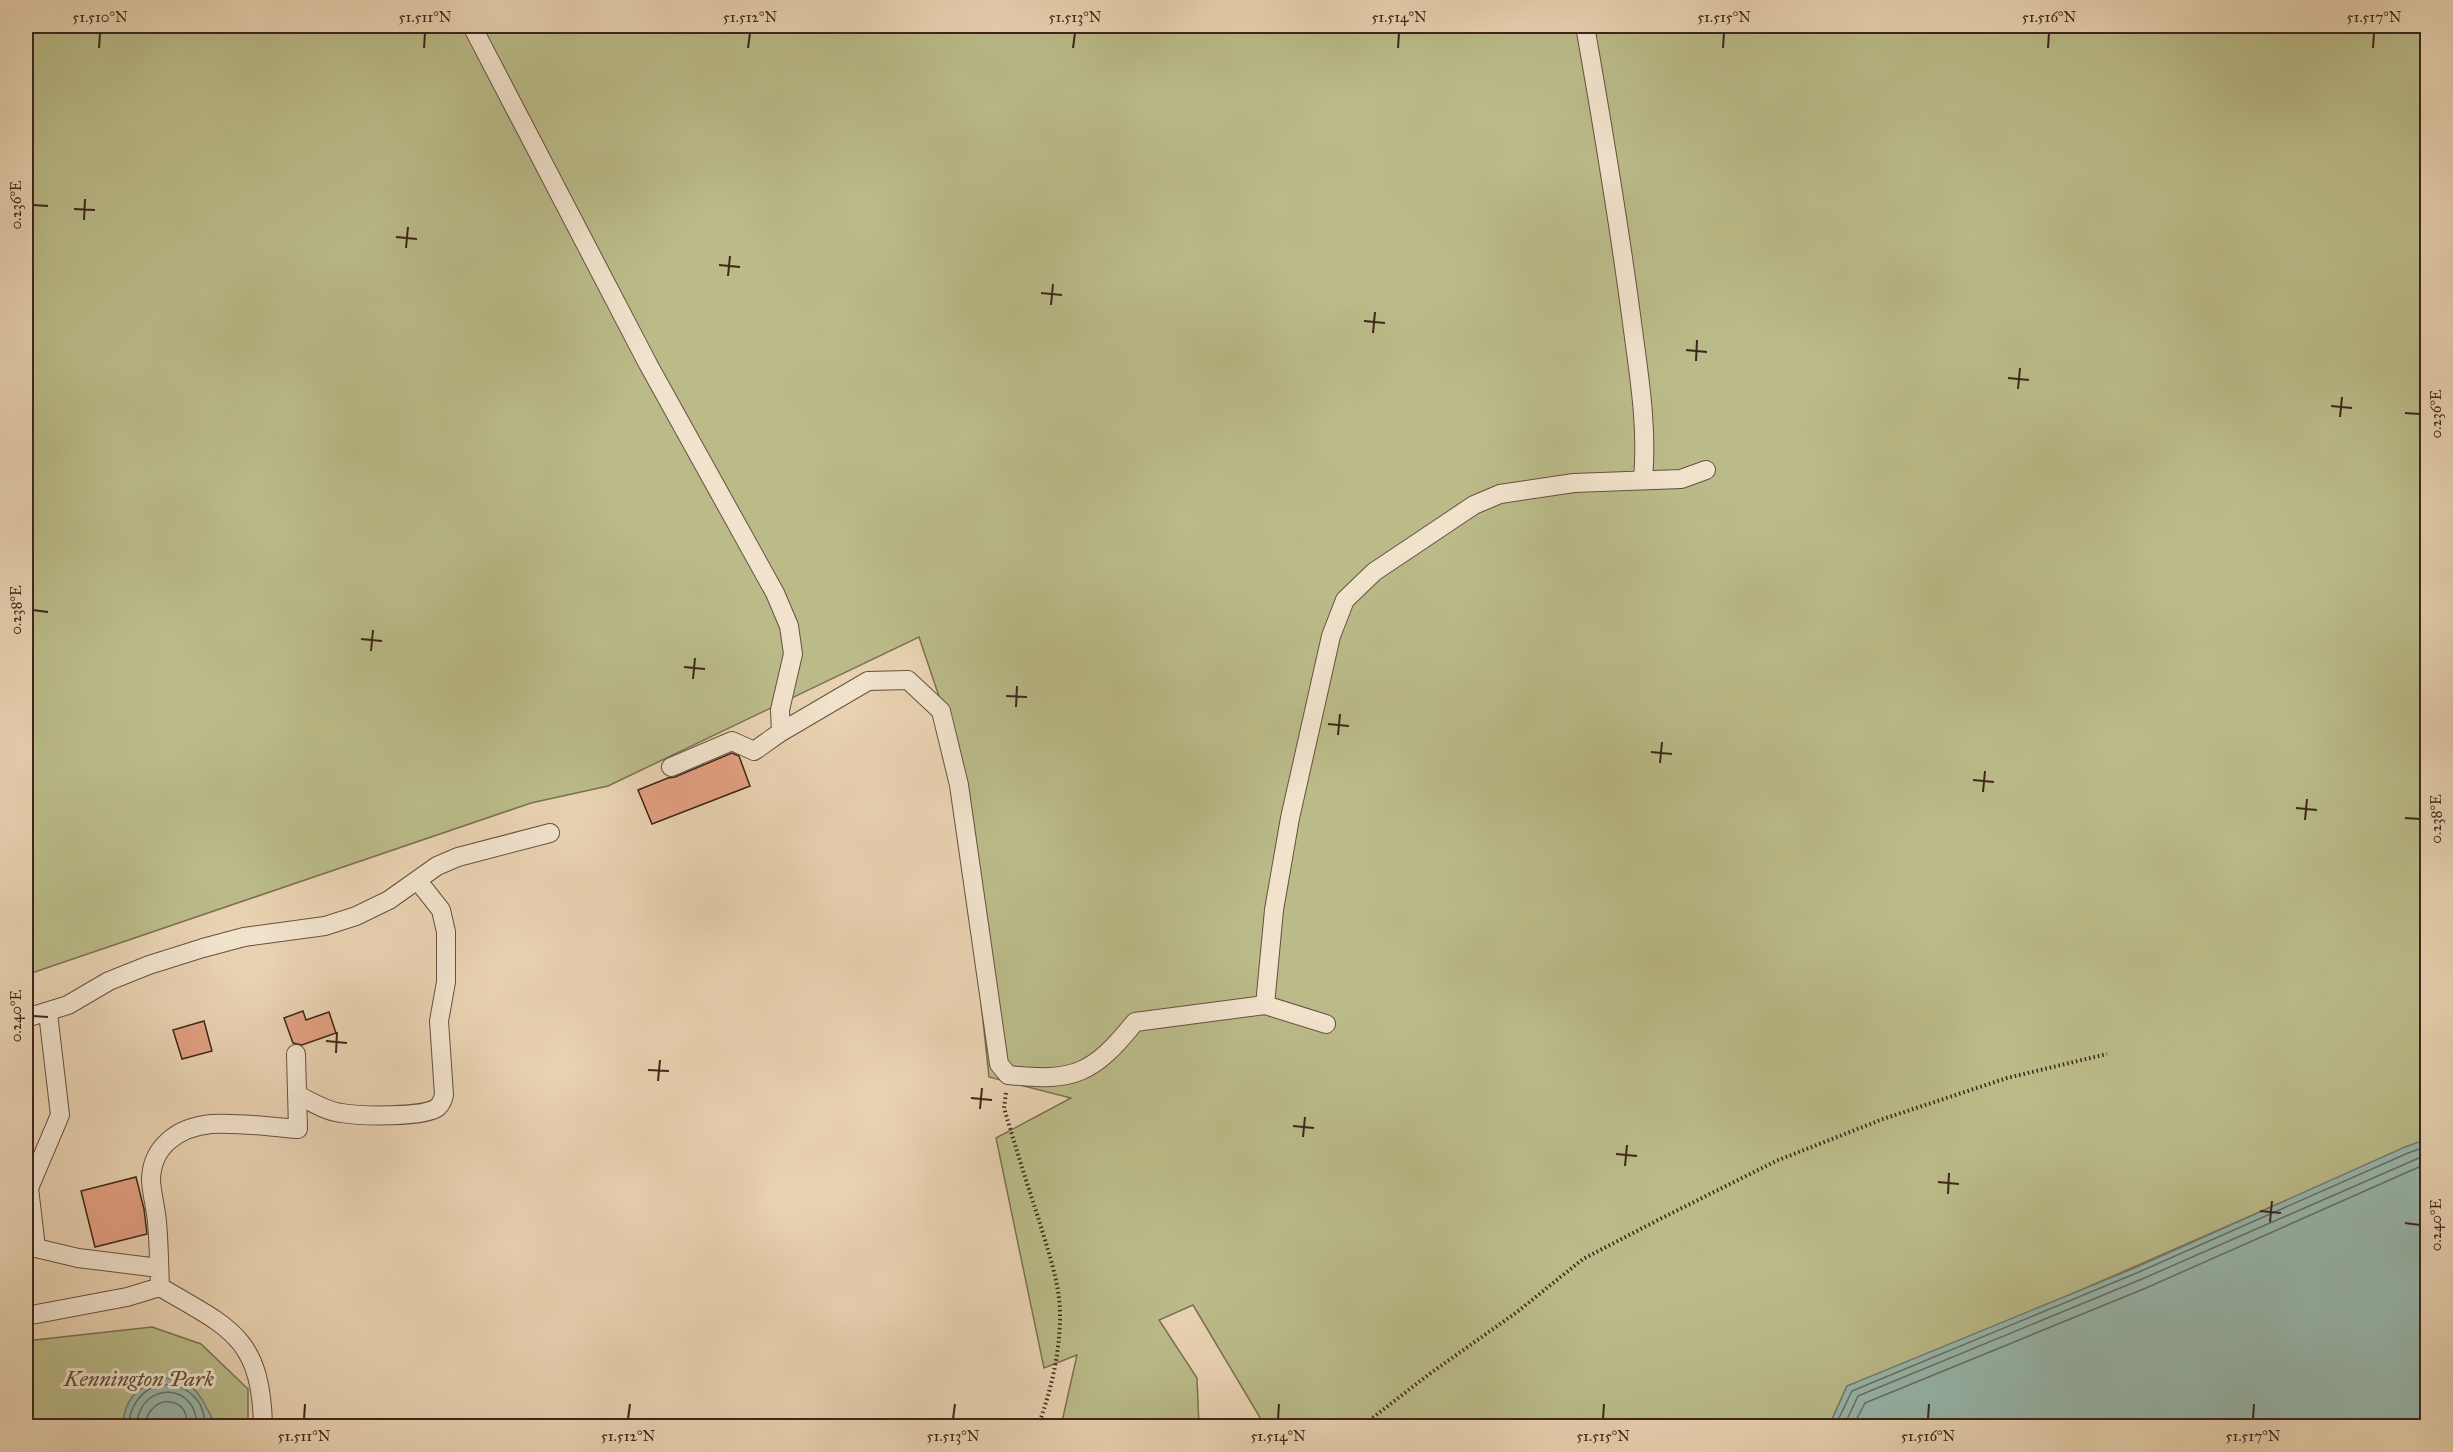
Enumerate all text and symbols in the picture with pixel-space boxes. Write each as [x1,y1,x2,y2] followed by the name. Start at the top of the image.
[72,8,128,26] text: 51.510°N
[399,8,452,26] text: 51.511°N
[723,8,777,26] text: 51.512°N
[1049,8,1102,26] text: 51.513°N
[1371,8,1427,26] text: 51.514°N
[1697,8,1751,26] text: 51.515°N
[2022,8,2077,26] text: 51.516°N
[2347,8,2402,26] text: 51.517°N
[7,180,25,230] text: 0.236°E
[2427,389,2445,439] text: 0.236°E
[7,585,25,635] text: 0.238°E
[2427,794,2445,844] text: 0.238°E
[7,989,25,1042] text: 0.240°E
[2427,1198,2445,1251] text: 0.240°E
[63,1365,214,1392] park label: Kennington Park
[278,1427,331,1445] text: 51.511°N
[601,1427,655,1445] text: 51.512°N
[927,1427,980,1445] text: 51.513°N
[1250,1427,1306,1445] text: 51.514°N
[1576,1427,1630,1445] text: 51.515°N
[1901,1427,1956,1445] text: 51.516°N
[2226,1427,2281,1445] text: 51.517°N

